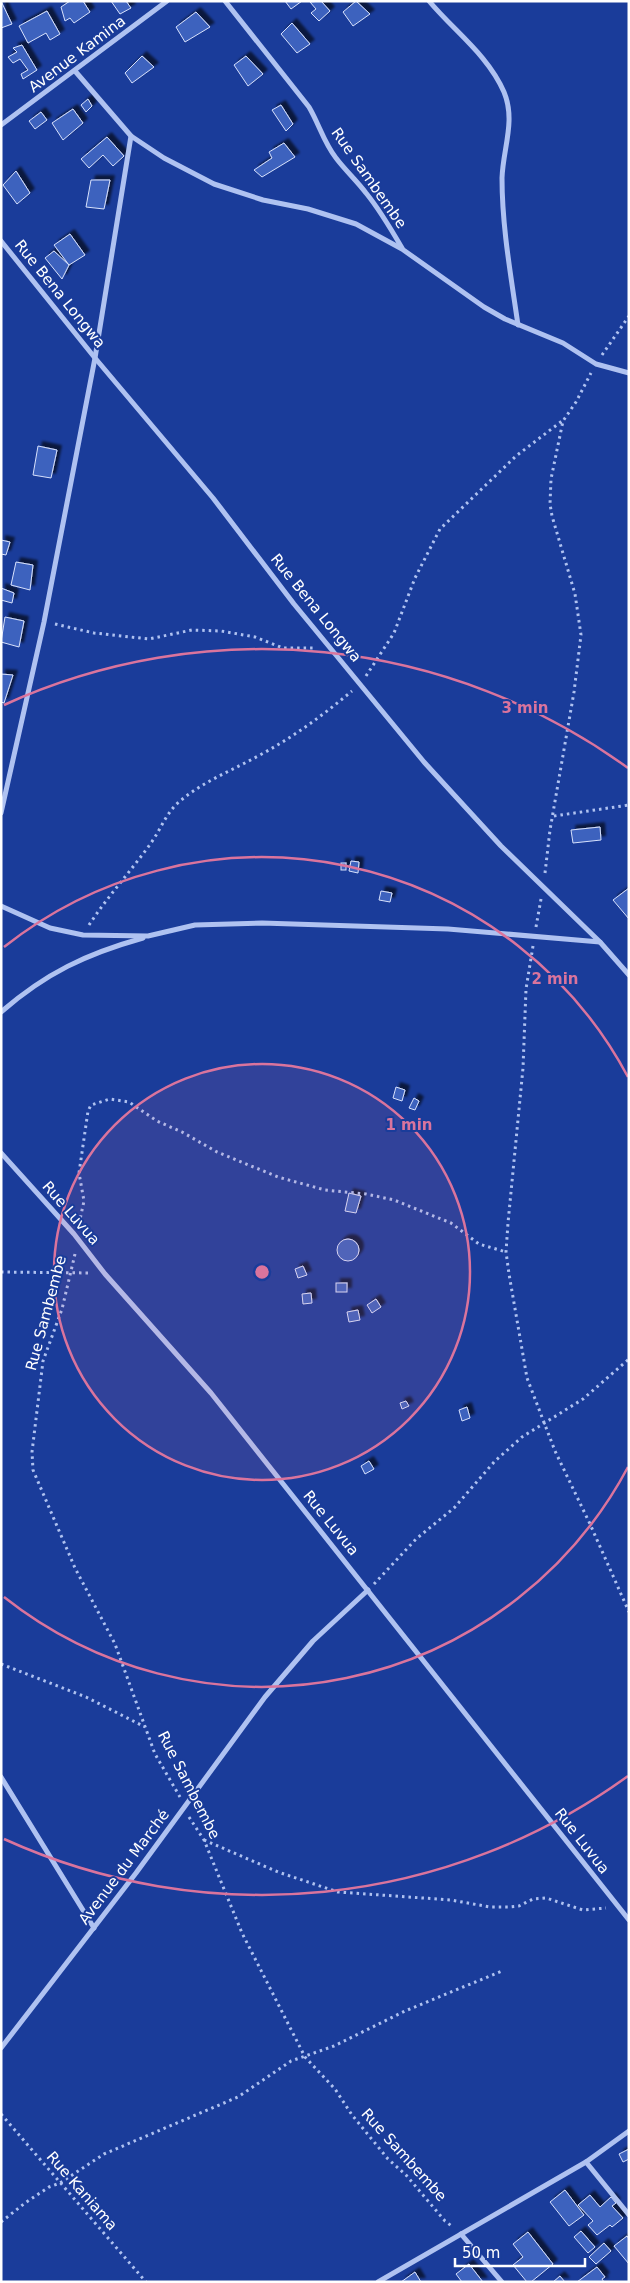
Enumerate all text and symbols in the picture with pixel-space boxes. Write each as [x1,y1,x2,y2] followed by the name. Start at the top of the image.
[25,12,129,96] street label: Avenue Kamina
[328,124,410,232] street label: Rue Sambembe
[11,236,109,352] street label: Rue Bena Longwa
[267,550,365,666] street label: Rue Bena Longwa
[501,699,549,717] text: 3 min
[531,970,579,988] text: 2 min
[385,1116,433,1134] text: 1 min
[38,1177,104,1249] street label: Rue Luvua
[22,1253,70,1373] street label: Rue Sambembe
[253,1263,271,1281] centre of rings
[299,1487,363,1559] street label: Rue Luvua
[154,1728,224,1842] street label: Rue Sambembe
[551,1805,613,1877] street label: Rue Luvua
[75,1806,173,1928] street label: Avenue du Marché
[358,2105,450,2205] street label: Rue Sambembe
[43,2148,121,2234] street label: Rue Kaniama
[455,2236,585,2268] scale bar
[462,2244,500,2262] text: 50 m

